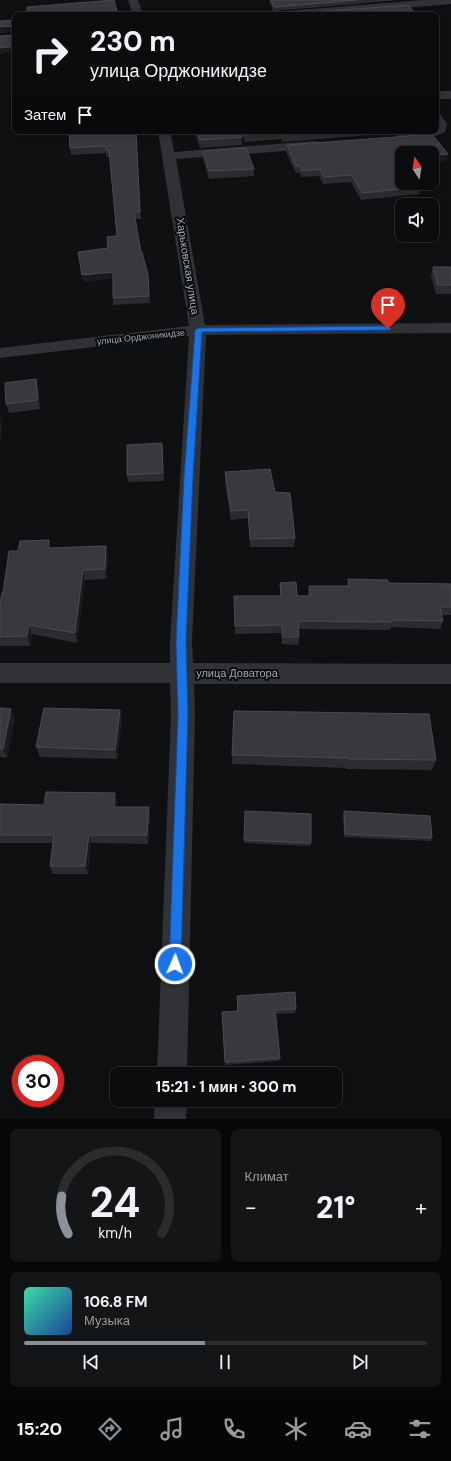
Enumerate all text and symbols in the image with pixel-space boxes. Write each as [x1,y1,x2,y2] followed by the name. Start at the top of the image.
[90,23,176,60] text: 230 m
[24,28,76,80] icon: right
[90,59,267,83] text: улица Орджоникидзе
[74,104,96,126] icon: arrive
[24,105,66,125] text: Затем
[395,146,439,190] north arrow
[395,146,439,242] map controls
[395,198,439,242] button: sound
[173,217,203,316] street label: Харьковская улица
[371,288,405,329] pin
[377,294,399,316] icon: arrive
[96,326,186,348] street label: улица Орджоникидзе
[196,666,279,680] street label: улица Доватора
[154,943,196,985] position arrow
[12,1055,64,1107] speed limit sign: 30
[156,1077,296,1097] text: 15:21 · 1 мин · 300 m
[245,1168,289,1185] text: Климат
[90,1175,141,1229] text: 24
[316,1188,355,1227] text: 21°
[245,1193,257,1222] text: −
[415,1193,427,1222] text: +
[98,1223,132,1241] text: km/h
[84,1292,147,1312] text: 106.8 FM
[84,1312,130,1329] text: Музыка
[80,1351,102,1373] icon: previous
[214,1351,236,1373] icon: pause
[349,1351,371,1373] icon: next
[96,1415,124,1443] icon: directions
[158,1415,186,1443] icon: music
[220,1415,248,1443] icon: phone
[282,1415,310,1443] icon: climate
[344,1415,372,1443] icon: car
[406,1415,434,1443] icon: filters
[17,1417,62,1441] text: 15:20

